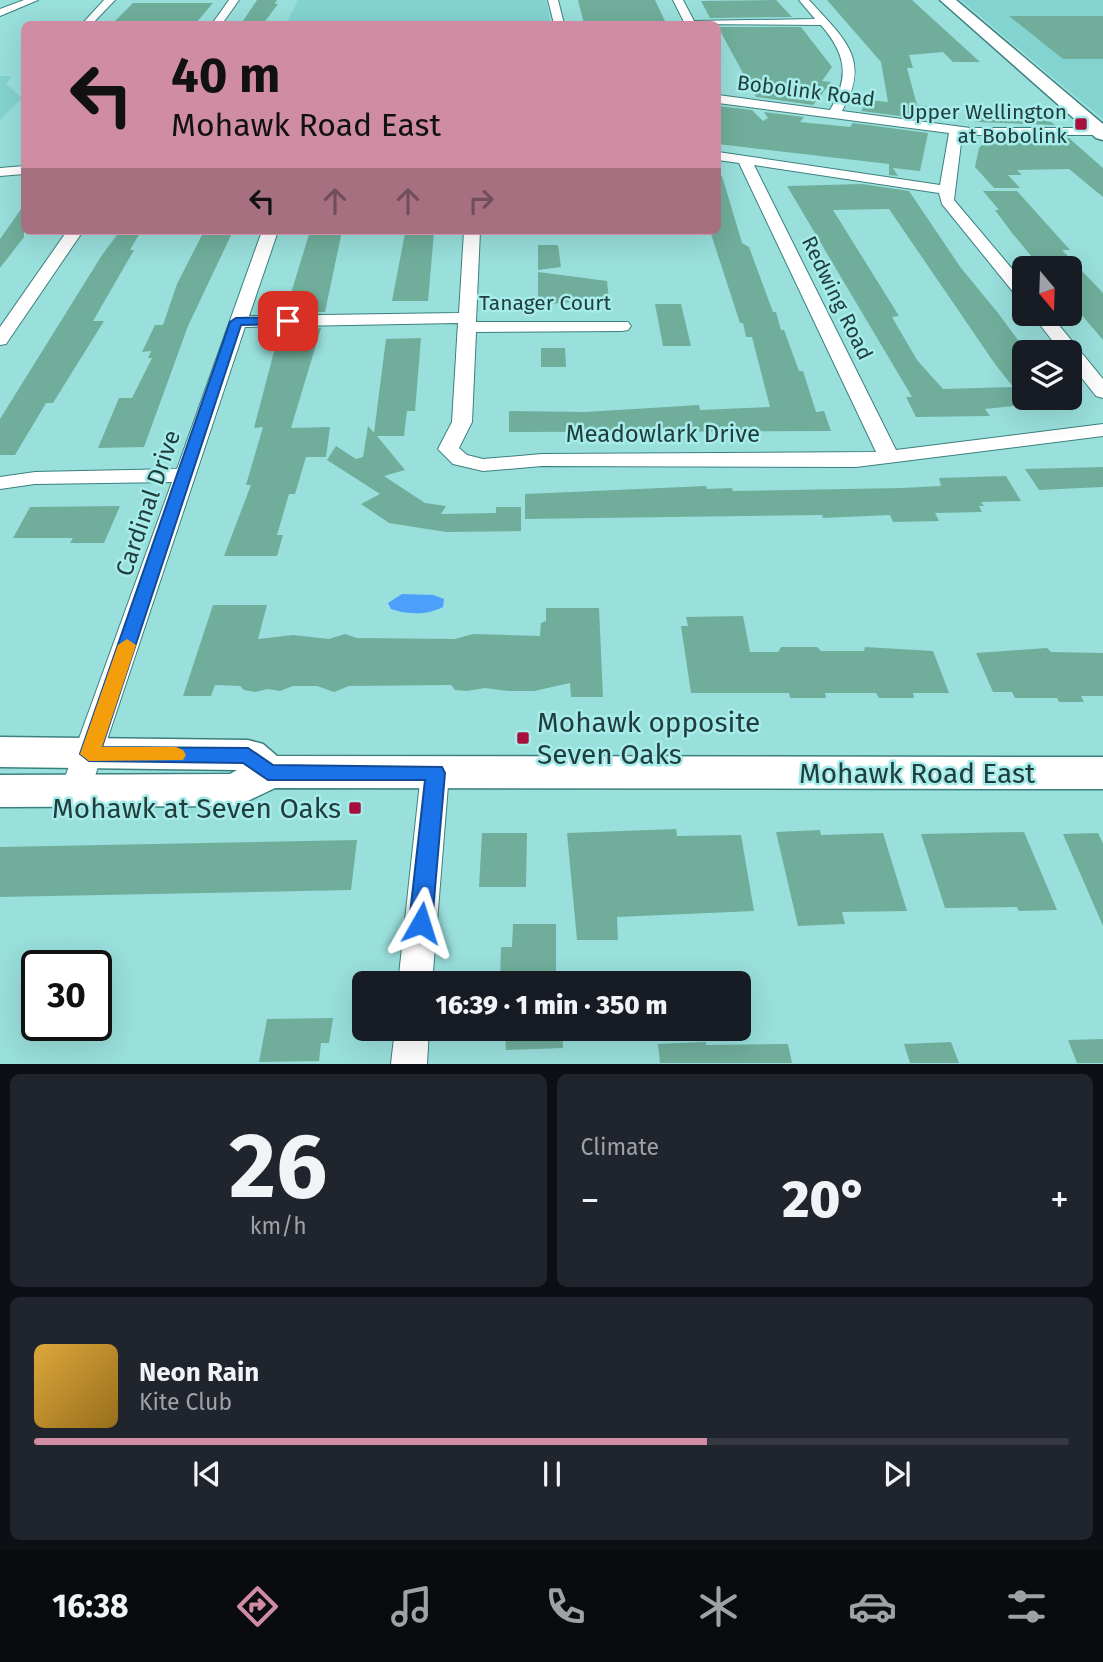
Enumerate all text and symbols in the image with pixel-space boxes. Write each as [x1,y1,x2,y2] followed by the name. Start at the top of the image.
[171,46,280,105] text: 40 m
[56,49,147,140] icon: left
[735,70,877,112] street label: Bobolink Road
[901,99,1067,149] place label: Upper Wellington at Bobolink
[171,106,441,144] text: Mohawk Road East
[1073,116,1089,132] marker: Upper Wellington at Bobolink
[243,182,281,220] icon: left
[316,182,354,220] icon: ahead
[389,182,427,220] icon: ahead
[462,182,500,220] icon: right
[796,232,878,364] street label: Redwing Road
[1012,256,1082,326] north arrow
[1012,256,1082,410] map controls
[479,290,611,316] street label: Tanager Court
[258,291,318,351] pin
[269,302,307,340] icon: arrive
[1012,340,1082,410] button: layers
[566,420,760,448] street label: Meadowlark Drive
[110,426,186,580] street label: Cardinal Drive
[537,706,760,771] place label: Mohawk opposite Seven Oaks
[515,730,531,746] marker: Mohawk opposite Seven Oaks
[799,757,1036,790] street label: Mohawk Road East
[52,792,341,825] place label: Mohawk at Seven Oaks
[347,800,363,816] marker: Mohawk at Seven Oaks
[384,886,458,960] position arrow
[21,950,112,1041] speed limit sign: 30
[436,990,667,1021] text: 16:39 · 1 min · 350 m
[229,1112,327,1221] text: 26
[581,1133,659,1161] text: Climate
[782,1168,867,1231] text: 20°
[581,1177,600,1223] text: −
[1050,1177,1069,1223] text: +
[250,1212,307,1240] text: km/h
[139,1357,259,1388] text: Neon Rain
[139,1388,232,1416] text: Kite Club
[188,1455,226,1493] icon: previous
[533,1455,571,1493] icon: pause
[878,1455,916,1493] icon: next
[233,1582,282,1631] icon: directions
[387,1582,436,1631] icon: music
[541,1582,590,1631] icon: phone
[694,1582,743,1631] icon: climate
[848,1582,897,1631] icon: car
[1002,1582,1051,1631] icon: filters
[52,1587,129,1625] text: 16:38

